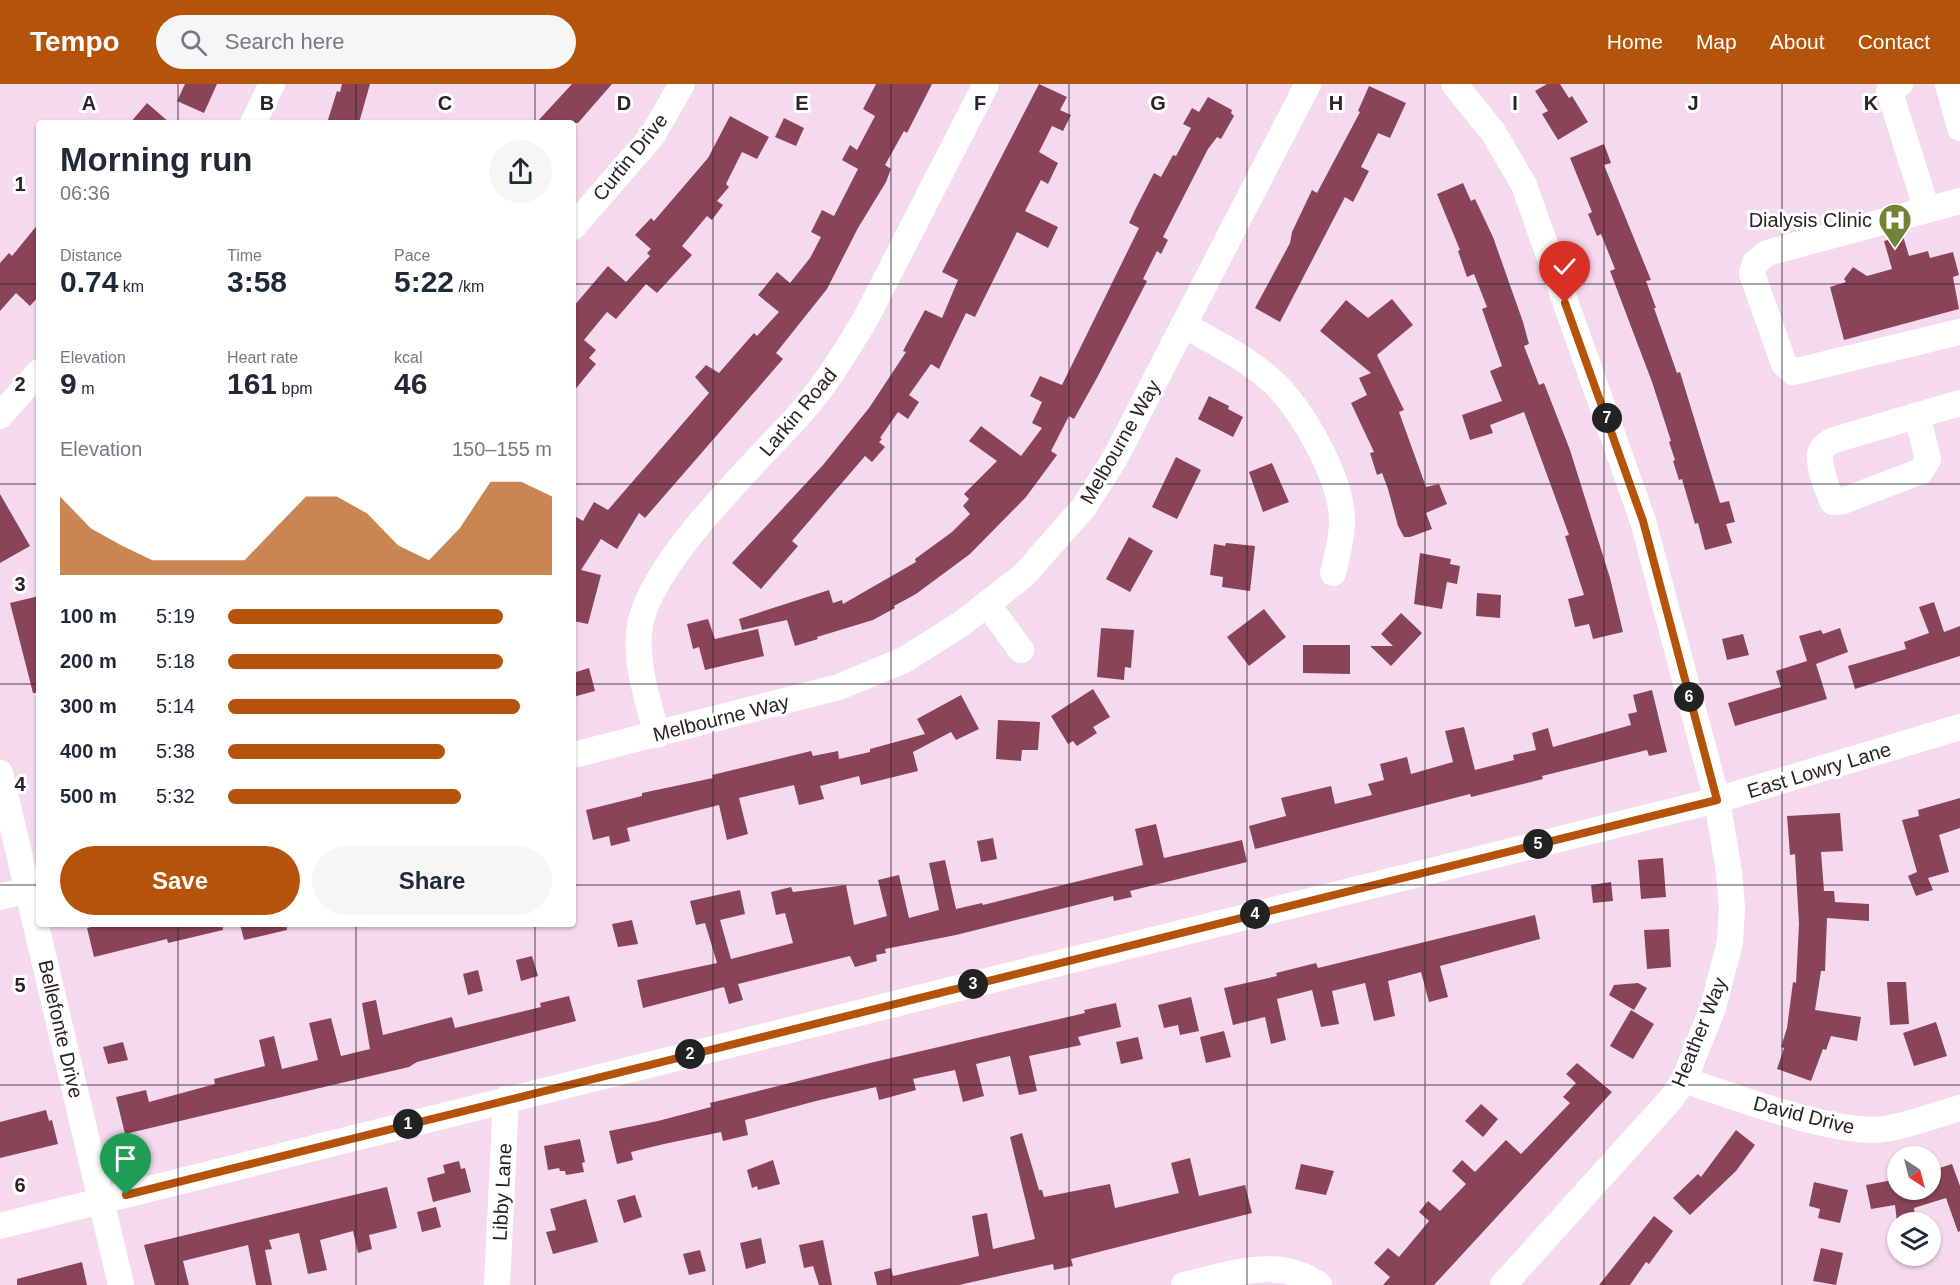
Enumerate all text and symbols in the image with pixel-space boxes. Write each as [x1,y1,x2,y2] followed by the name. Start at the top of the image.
[156,15,576,69] search box
[30,26,120,57] text: Tempo
[177,26,210,59] icon: search
[225,29,345,54] text: Search here
[1607,30,1663,53] text: Home
[1696,30,1737,53] text: Map
[1770,30,1825,53] text: About
[1858,30,1930,53] text: Contact
[82,92,96,114] text: A
[260,92,274,114] text: B
[438,92,452,114] text: C
[617,92,631,114] text: D
[795,92,809,114] text: E
[974,92,986,114] text: F
[1150,92,1166,114] text: G
[1329,92,1343,114] text: H
[1512,92,1518,114] text: I
[1687,92,1699,114] text: J
[1864,92,1879,114] text: K
[588,109,672,205] street label: Curtin Drive
[489,140,552,203] button: share
[60,141,252,178] text: Morning run
[14,173,26,195] text: 1
[60,182,110,204] text: 06:36
[1877,202,1913,249] hospital icon: Dialysis Clinic
[1749,209,1872,231] place label: Dialysis Clinic
[1539,241,1590,303] pin
[60,247,122,264] text: Distance
[227,247,262,264] text: Time
[394,247,430,264] text: Pace
[1548,250,1581,283] icon: check
[60,265,118,298] text: 0.74
[227,265,287,298] text: 3:58
[394,265,454,298] text: 5:22
[118,278,144,295] text: km
[454,278,484,295] text: /km
[60,349,126,366] text: Elevation
[227,349,298,366] text: Heart rate
[394,349,422,366] text: kcal
[755,364,841,460] street label: Larkin Road
[60,367,77,400] text: 9
[227,367,277,400] text: 161
[394,367,427,400] text: 46
[14,373,26,395] text: 2
[1076,376,1164,508] street label: Melbourne Way
[77,380,94,397] text: m
[277,380,313,397] text: bpm
[1592,403,1622,433] pin: 7
[1603,409,1611,426] text: 7
[60,438,142,460] text: Elevation
[452,438,552,460] text: 150–155 m
[14,573,26,595] text: 3
[60,605,117,627] text: 100 m
[156,605,195,627] text: 5:19
[60,650,117,672] text: 200 m
[156,650,195,672] text: 5:18
[1674,682,1704,712] pin: 6
[1685,688,1693,705] text: 6
[651,690,791,746] street label: Melbourne Way
[60,695,117,717] text: 300 m
[156,695,195,717] text: 5:14
[1745,738,1893,802] street label: East Lowry Lane
[60,740,117,762] text: 400 m
[156,740,195,762] text: 5:38
[14,773,26,795] text: 4
[60,785,117,807] text: 500 m
[156,785,195,807] text: 5:32
[1523,829,1553,859] pin: 5
[1534,835,1542,852] text: 5
[60,846,300,915] button: Save
[312,846,552,915] button: Share
[1240,899,1270,929] pin: 4
[1251,905,1259,922] text: 4
[34,958,88,1100] street label: Bellefonte Drive
[958,969,988,999] pin: 3
[14,974,26,996] text: 5
[1667,974,1731,1090] street label: Heather Way
[969,975,977,992] text: 3
[675,1039,705,1069] pin: 2
[686,1045,694,1062] text: 2
[1751,1092,1857,1138] street label: David Drive
[393,1109,423,1139] pin: 1
[404,1115,412,1132] text: 1
[100,1133,151,1195] pin
[109,1142,142,1175] icon: arrive
[488,1143,516,1241] street label: Libby Lane
[1887,1146,1941,1200] north arrow
[1887,1146,1941,1266] map controls
[14,1174,26,1196] text: 6
[1887,1212,1941,1266] button: layers

